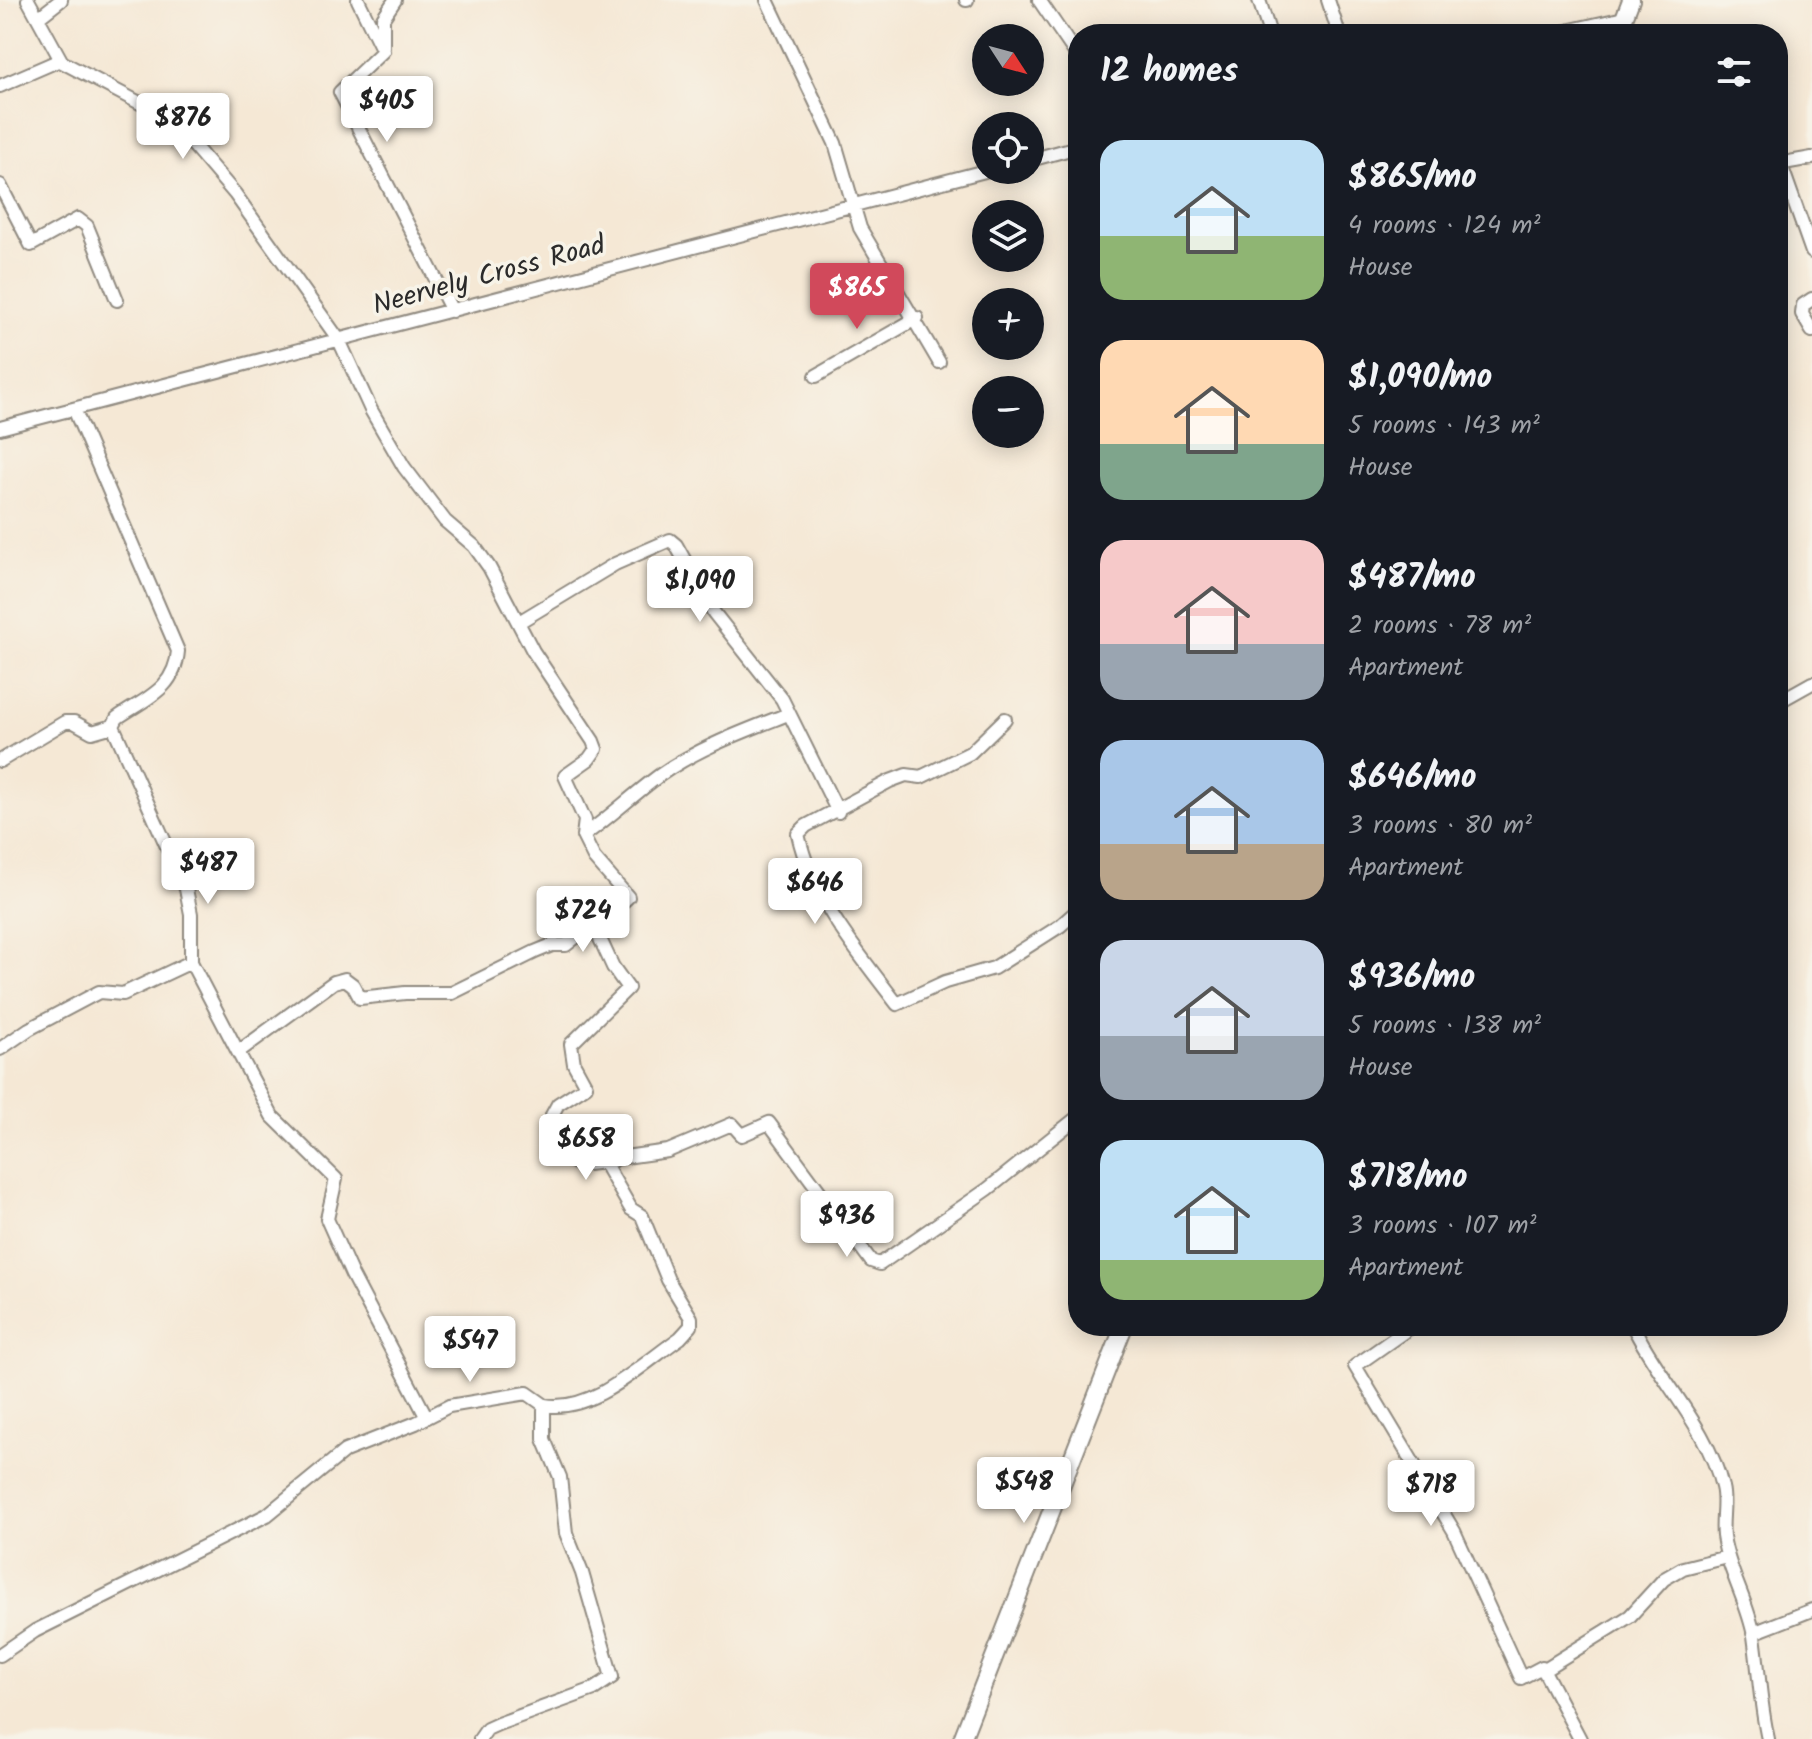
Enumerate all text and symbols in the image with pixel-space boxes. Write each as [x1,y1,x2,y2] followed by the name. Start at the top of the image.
[972,24,1044,96] north arrow
[972,24,1044,448] map controls
[1100,45,1238,99] text: 12 homes
[1712,50,1756,94] icon: filters
[340,76,434,144] pin: $405
[359,81,415,123] text: $405
[136,93,230,161] pin: $876
[154,98,212,140] text: $876
[972,112,1044,184] button: locate
[1348,151,1477,205] text: $865/mo
[1164,172,1260,268] icon: home
[972,200,1044,272] button: layers
[1348,205,1540,247] text: 4 rooms · 124 m²
[368,223,611,329] street label: Neervely Cross Road
[1348,247,1412,289] text: House
[810,263,904,331] pin: $865
[828,268,886,310] text: $865
[972,288,1044,360] button: +
[1348,351,1492,405] text: $1,090/mo
[1164,372,1260,468] icon: home
[972,376,1044,448] button: −
[1348,405,1540,447] text: 5 rooms · 143 m²
[1348,447,1412,489] text: House
[1348,551,1476,605] text: $487/mo
[635,556,765,624] pin: $1,090
[665,561,735,603] text: $1,090
[1164,572,1260,668] icon: home
[1348,605,1531,647] text: 2 rooms · 78 m²
[1348,647,1463,689] text: Apartment
[1348,751,1476,805] text: $646/mo
[1164,772,1260,868] icon: home
[1348,805,1532,847] text: 3 rooms · 80 m²
[161,838,255,906] pin: $487
[179,843,237,885] text: $487
[1348,847,1463,889] text: Apartment
[768,858,862,926] pin: $646
[786,863,844,905] text: $646
[536,886,630,954] pin: $724
[555,891,612,933] text: $724
[1348,951,1475,1005] text: $936/mo
[1164,972,1260,1068] icon: home
[1348,1005,1541,1047] text: 5 rooms · 138 m²
[1348,1047,1412,1089] text: House
[539,1114,633,1182] pin: $658
[557,1119,615,1161] text: $658
[1348,1151,1467,1205] text: $718/mo
[1164,1172,1260,1268] icon: home
[800,1191,894,1259] pin: $936
[819,1196,875,1238] text: $936
[1348,1205,1537,1247] text: 3 rooms · 107 m²
[1348,1247,1463,1289] text: Apartment
[423,1316,517,1384] pin: $547
[443,1321,498,1363] text: $547
[977,1457,1071,1525] pin: $548
[1384,1460,1478,1528] pin: $718
[995,1462,1053,1504] text: $548
[1406,1465,1456,1507] text: $718

